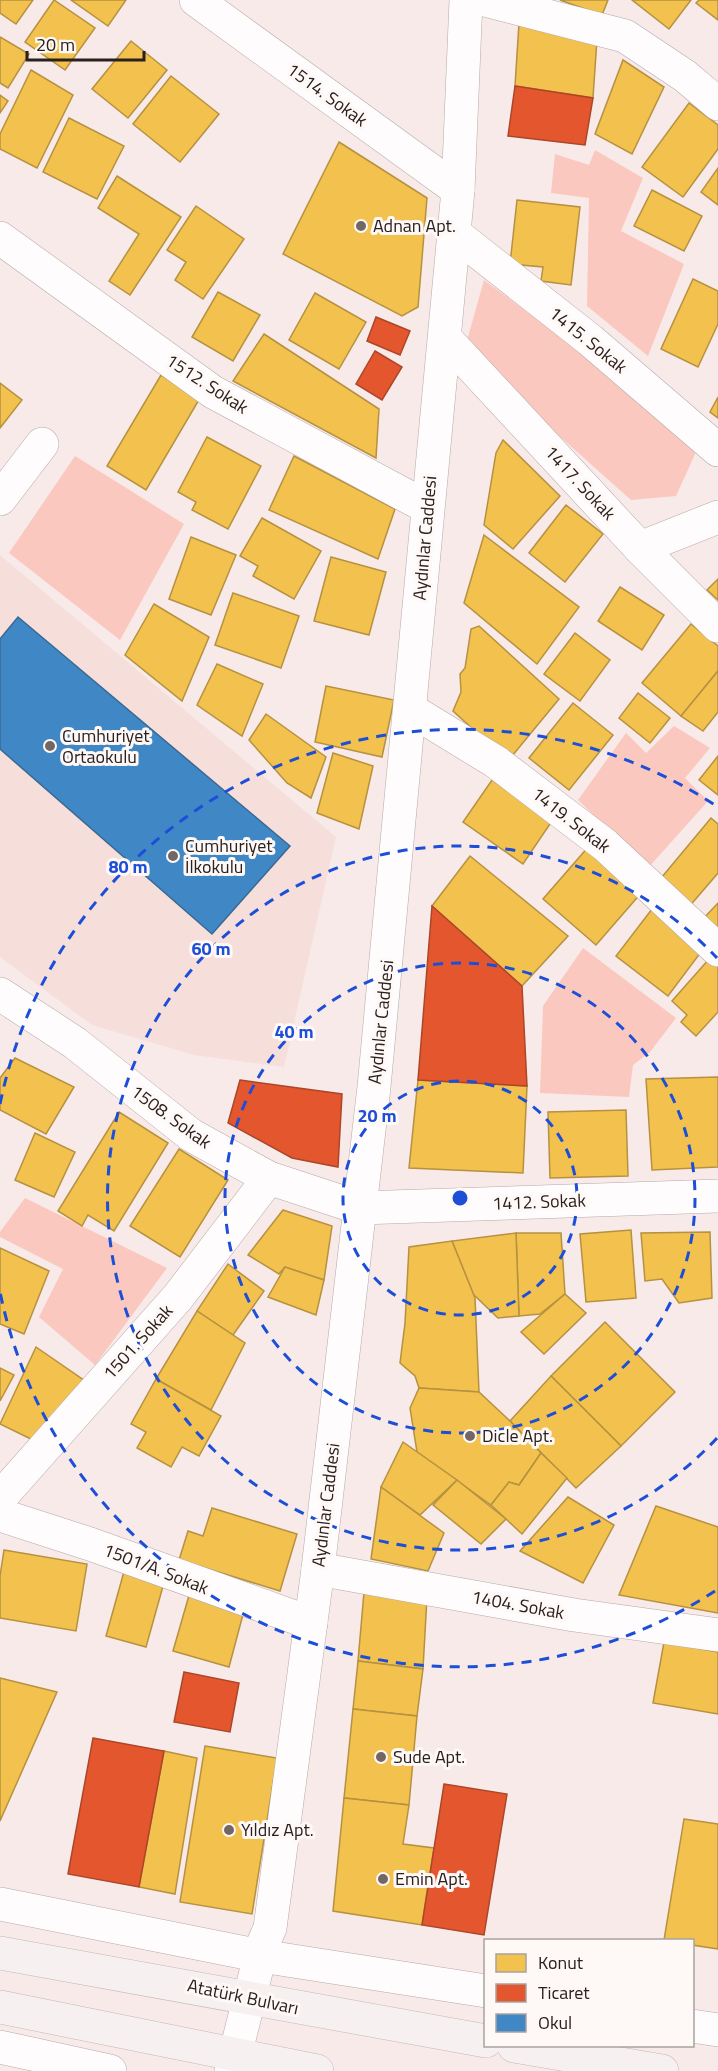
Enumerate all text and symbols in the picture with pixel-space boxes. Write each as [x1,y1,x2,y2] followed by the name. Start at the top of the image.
[27,24,144,62] scale bar
[36,31,75,58] text: 20 m
[281,56,373,133] street label: 1514. Sokak
[373,212,456,239] place label: Adnan Apt.
[354,219,368,233] marker: Adnan Apt.
[543,300,633,380] street label: 1415. Sokak
[161,347,254,421] street label: 1512. Sokak
[539,439,622,526] street label: 1417. Sokak
[406,475,443,601] street label: Aydınlar Caddesi
[62,722,150,770] place label: Cumhuriyet Ortaokulu
[43,739,57,753] marker: Cumhuriyet Ortaokulu
[526,780,617,859] street label: 1419. Sokak
[185,832,273,880] place label: Cumhuriyet İlkokulu
[166,849,180,863] marker: Cumhuriyet İlkokulu
[108,853,148,880] text: 80 m
[191,935,231,962] text: 60 m
[361,959,400,1085] street label: Aydınlar Caddesi
[274,1018,314,1045] text: 40 m
[125,1078,217,1155] street label: 1508. Sokak
[357,1102,397,1129] text: 20 m
[492,1186,587,1217] street label: 1412. Sokak
[450,1188,470,1208] centre of rings
[96,1298,179,1385] street label: 1501. Sokak
[482,1422,553,1449] place label: Dicle Apt.
[463,1429,477,1443] marker: Dicle Apt.
[305,1441,347,1568] street label: Aydınlar Caddesi
[100,1536,213,1601] street label: 1501/A. Sokak
[470,1583,567,1626] street label: 1404. Sokak
[393,1743,465,1770] place label: Sude Apt.
[374,1750,388,1764] marker: Sude Apt.
[241,1816,314,1843] place label: Yıldız Apt.
[222,1823,236,1837] marker: Yıldız Apt.
[395,1865,468,1892] place label: Emin Apt.
[376,1872,390,1886] marker: Emin Apt.
[484,1939,694,2047] legend
[538,1949,584,1976] text: Konut
[185,1972,301,2021] street label: Atatürk Bulvarı
[538,1979,590,2006] text: Ticaret
[538,2009,572,2036] text: Okul

